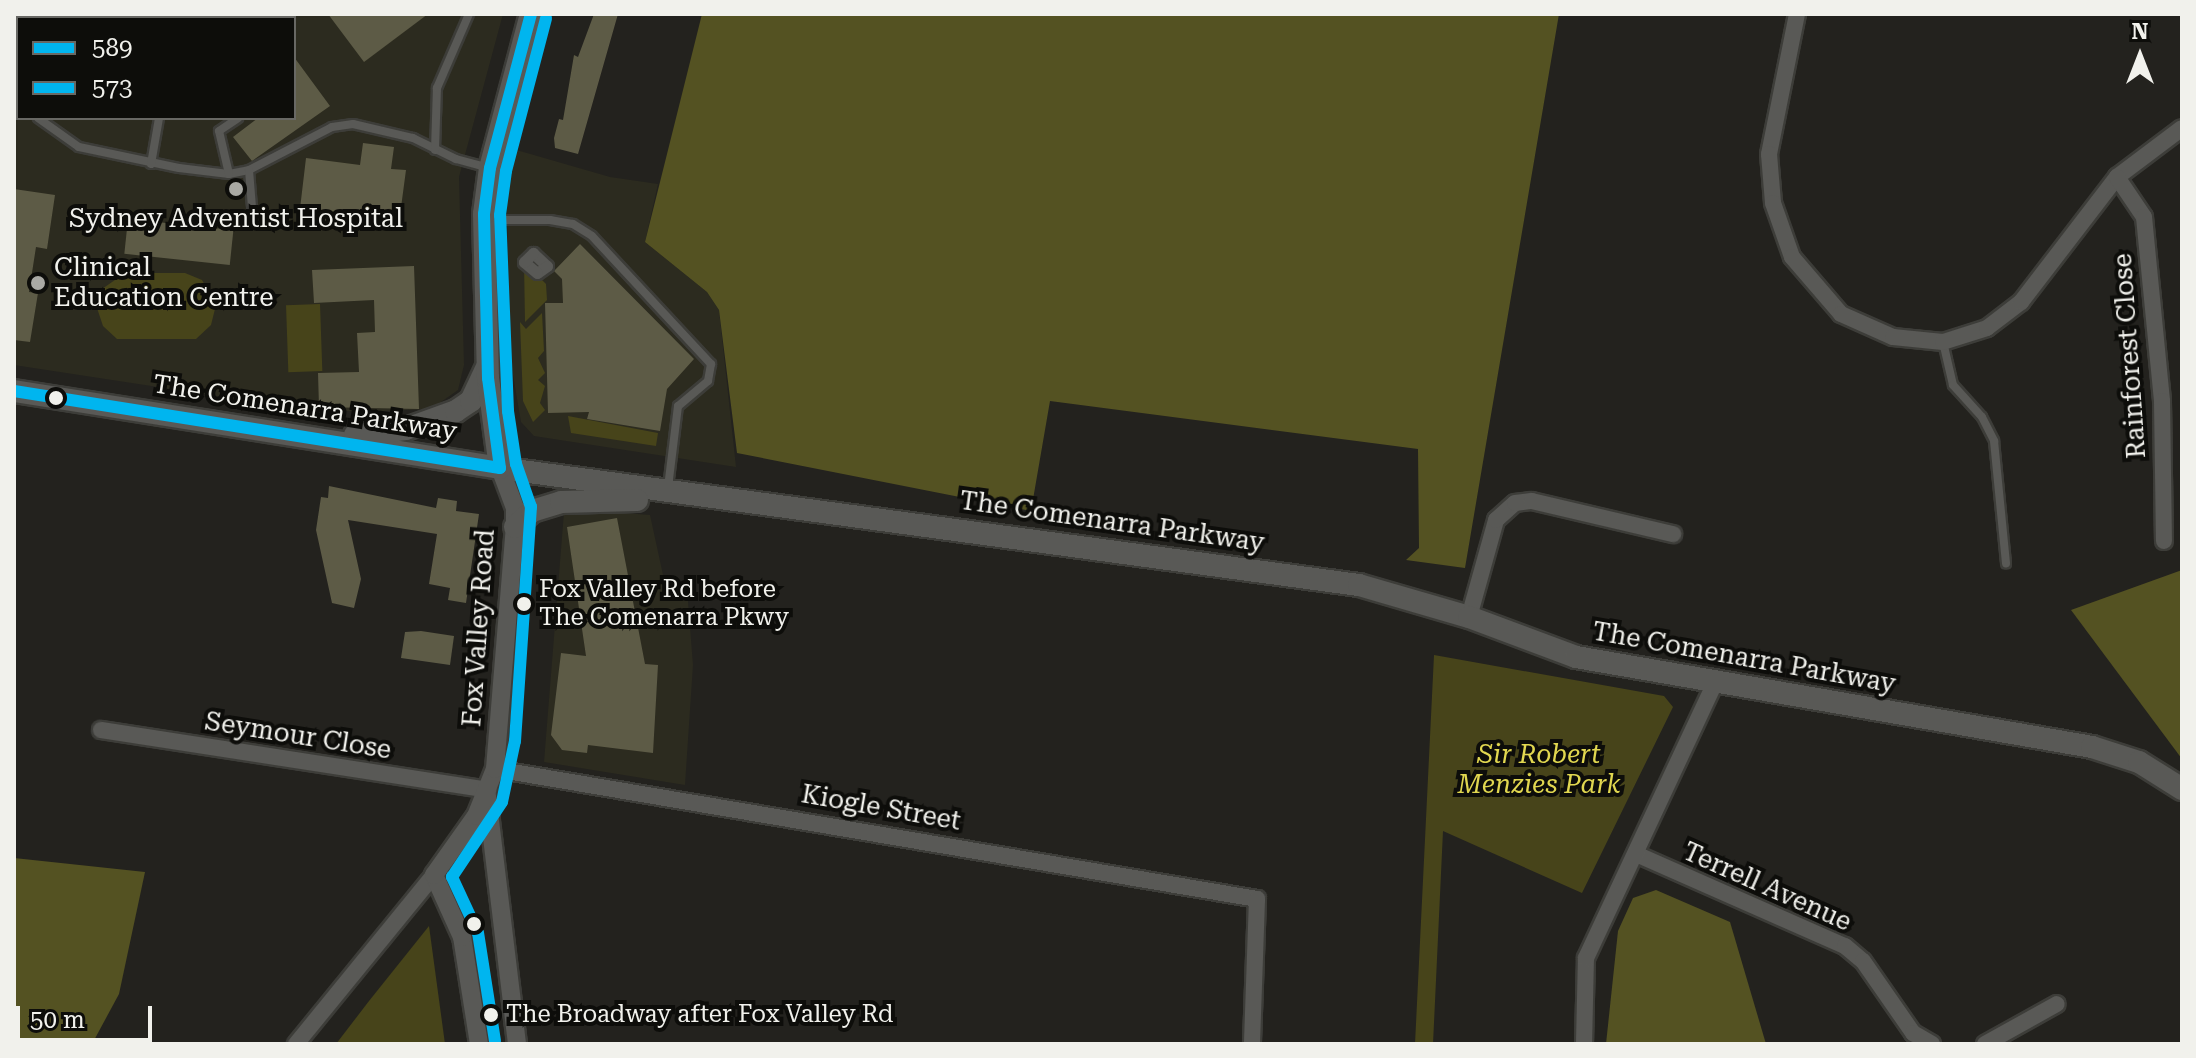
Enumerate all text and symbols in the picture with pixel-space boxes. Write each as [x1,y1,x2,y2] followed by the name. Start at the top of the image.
[16,16,296,120] legend
[2100,16,2180,96] north arrow
[2132,19,2148,44] text: N
[92,34,132,62] text: 589
[92,74,132,102] text: 573
[225,178,247,200] marker: Sydney Adventist Hospital
[69,203,403,235] place label: Sydney Adventist Hospital
[54,252,274,314] place label: Clinical Education Centre
[2107,252,2153,460] street label: Rainforest Close
[29,274,47,292] marker: Clinical Education Centre
[151,369,459,447] street label: The Comenarra Parkway
[48,390,64,406] unlabelled marker
[958,485,1266,559] street label: The Comenarra Parkway
[457,528,501,728] street label: Fox Valley Road
[539,576,789,632] place label: Fox Valley Rd before The Comenarra Pkwy
[516,596,532,612] marker: Fox Valley Rd before The Comenarra Pkwy
[1590,616,1898,700] street label: The Comenarra Parkway
[203,706,393,766] street label: Seymour Close
[1457,739,1621,800] park label: Sir Robert Menzies Park
[799,779,963,837] street label: Kiogle Street
[1678,836,1856,938] street label: Terrell Avenue
[466,916,482,932] unlabelled marker
[20,990,156,1040] scale bar
[506,1001,894,1029] place label: The Broadway after Fox Valley Rd
[30,1006,85,1034] text: 50 m
[483,1007,499,1023] marker: The Broadway after Fox Valley Rd

